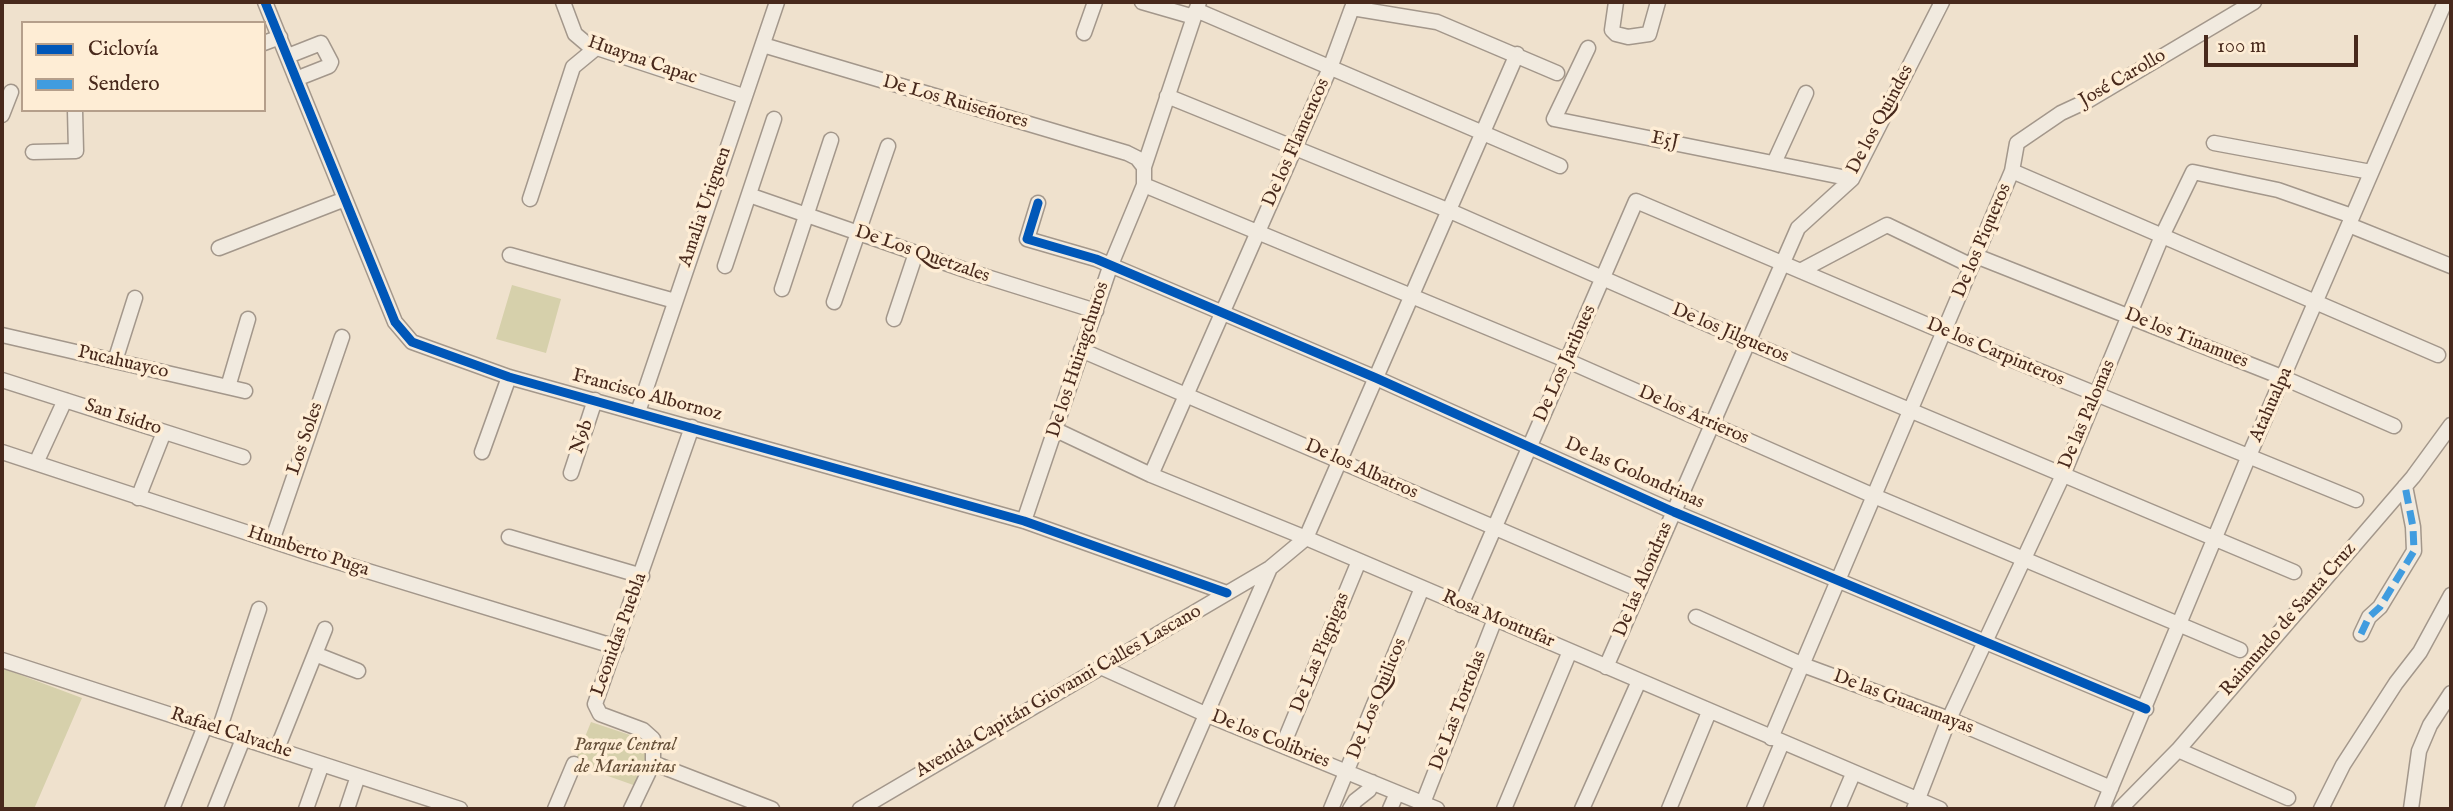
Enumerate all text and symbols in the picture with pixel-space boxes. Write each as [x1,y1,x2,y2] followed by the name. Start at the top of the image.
[21,21,266,112] legend
[2208,21,2362,65] scale bar
[584,32,700,90] street label: Huayna Capac
[2217,33,2266,60] text: 100 m
[88,36,158,63] text: Ciclovía
[2076,45,2170,113] street label: José Carollo
[1843,61,1919,179] street label: De los Quindes
[88,71,159,98] text: Sendero
[880,71,1030,135] street label: De Los Ruiseñores
[1258,75,1336,211] street label: De los Flamencos
[1649,127,1681,155] street label: E5J
[675,144,737,270] street label: Amalia Uriguen
[1949,180,2017,302] street label: De los Piqueros
[852,221,992,289] street label: De Los Quetzales
[1043,279,1115,441] street label: De los Huiragchuros
[1668,299,1792,369] street label: De los Jilgueros
[1530,302,1602,426] street label: De Los Jaribues
[2121,304,2251,374] street label: De los Tinamues
[1923,314,2067,392] street label: De los Carpinteros
[75,341,171,385] street label: Pucahuayco
[2055,357,2121,473] street label: De las Palomas
[2245,364,2299,446] street label: Atahualpa
[570,365,724,427] street label: Francisco Albornoz
[1634,381,1752,451] street label: De los Arrieros
[82,395,164,441] street label: San Isidro
[283,400,329,478] street label: Los Soles
[567,417,599,457] street label: N9b
[1561,433,1707,515] street label: De las Golondrinas
[1301,435,1421,505] street label: De los Albatros
[1610,519,1678,641] street label: De las Alondras
[244,522,372,582] street label: Humberto Puga
[2216,539,2362,701] street label: Raimundo de Santa Cruz
[587,570,653,700] street label: Leonidas Puebla
[1438,586,1558,654] street label: Rosa Montufar
[1287,590,1355,716] street label: De Las Pigpigas
[912,601,1206,783] street label: Avenida Capitán Giovanni Calles Lascano
[1343,635,1413,763] street label: De Los Quilicos
[1426,648,1492,774] street label: De Las Tortolas
[1830,666,1976,740] street label: De las Guacamayas
[168,704,294,764] street label: Rafael Calvache
[1207,706,1333,774] street label: De los Colibries
[574,735,676,779] park label: Parque Central de Marianitas

